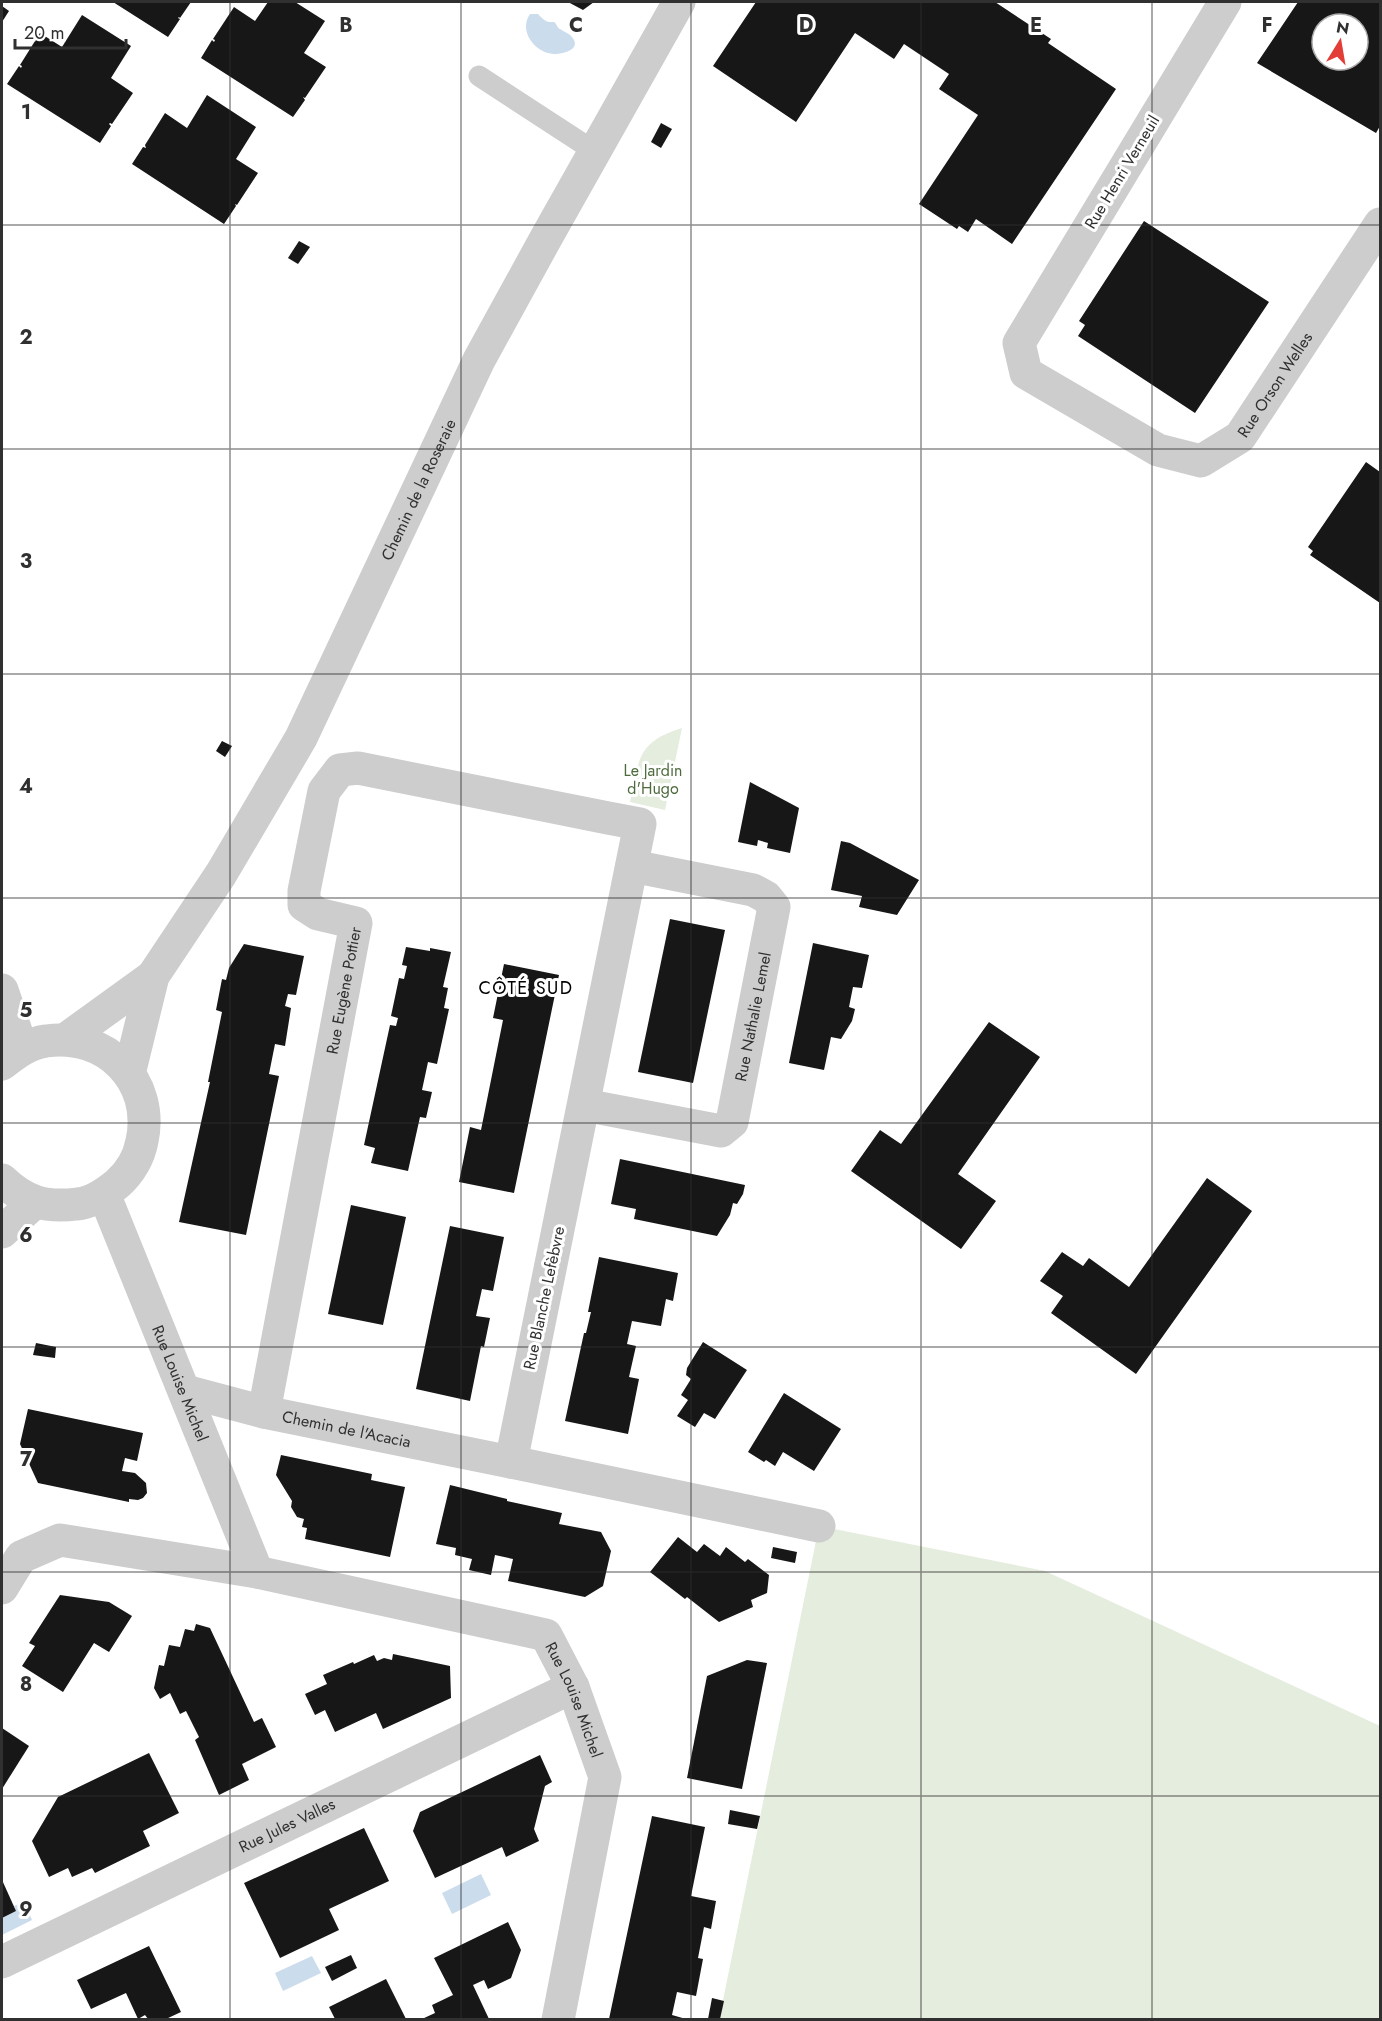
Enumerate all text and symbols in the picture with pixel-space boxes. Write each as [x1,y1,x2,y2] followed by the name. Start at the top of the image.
[339,11,353,40] text: B
[569,11,583,40] text: C
[799,11,813,40] text: D
[1030,11,1042,40] text: E
[1261,11,1273,40] text: F
[15,12,126,50] scale bar
[1310,12,1370,72] north arrow
[1334,15,1351,40] text: N
[24,20,64,46] text: 20 m
[21,98,31,127] text: 1
[1079,111,1165,233] street label: Rue Henri Verneuil
[19,323,33,352] text: 2
[1231,327,1318,442] street label: Rue Orson Welles
[375,415,461,564] street label: Chemin de la Roseraie
[20,547,32,576] text: 3
[624,759,682,800] park label: Le Jardin d'Hugo
[19,772,33,801] text: 4
[320,924,367,1056] street label: Rue Eugène Pottier
[729,950,776,1083] street label: Rue Nathalie Lemel
[478,975,574,1001] district label: CÔTÉ SUD
[20,996,33,1025] text: 5
[19,1221,33,1250] text: 6
[518,1224,570,1372] street label: Rue Blanche Lefèbvre
[147,1321,214,1445] street label: Rue Louise Michel
[280,1404,413,1453] street label: Chemin de l'Acacia
[20,1445,33,1474] text: 7
[540,1638,609,1761] street label: Rue Louise Michel
[20,1670,32,1699] text: 8
[235,1792,339,1858] street label: Rue Jules Valles
[19,1895,33,1924] text: 9

